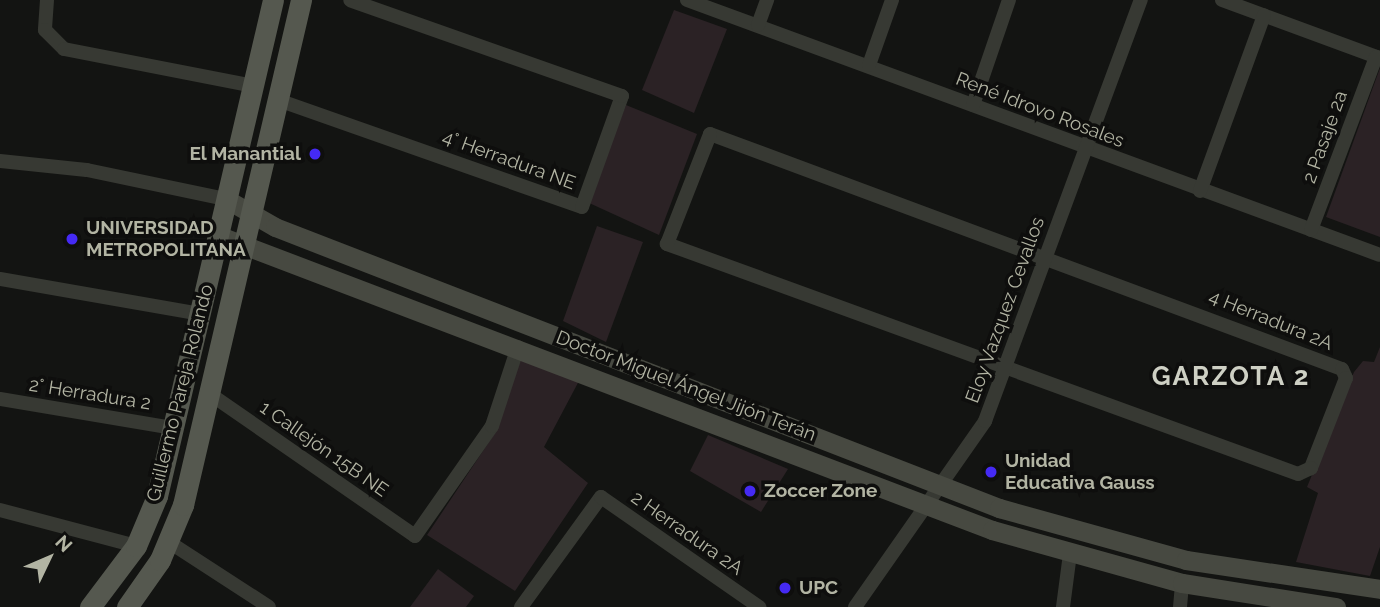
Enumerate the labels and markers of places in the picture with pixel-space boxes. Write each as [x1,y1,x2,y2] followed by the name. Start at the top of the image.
[189,143,301,165] place label: El Manantial
[307,146,323,162] marker: El Manantial
[86,217,246,261] place label: UNIVERSIDAD METROPOLITANA
[64,231,80,247] marker: UNIVERSIDAD METROPOLITANA
[1005,450,1155,494] place label: Unidad Educativa Gauss
[983,464,999,480] marker: Unidad Educativa Gauss
[764,480,878,502] place label: Zoccer Zone
[742,483,758,499] marker: Zoccer Zone
[799,577,838,599] place label: UPC
[777,580,793,596] marker: UPC

